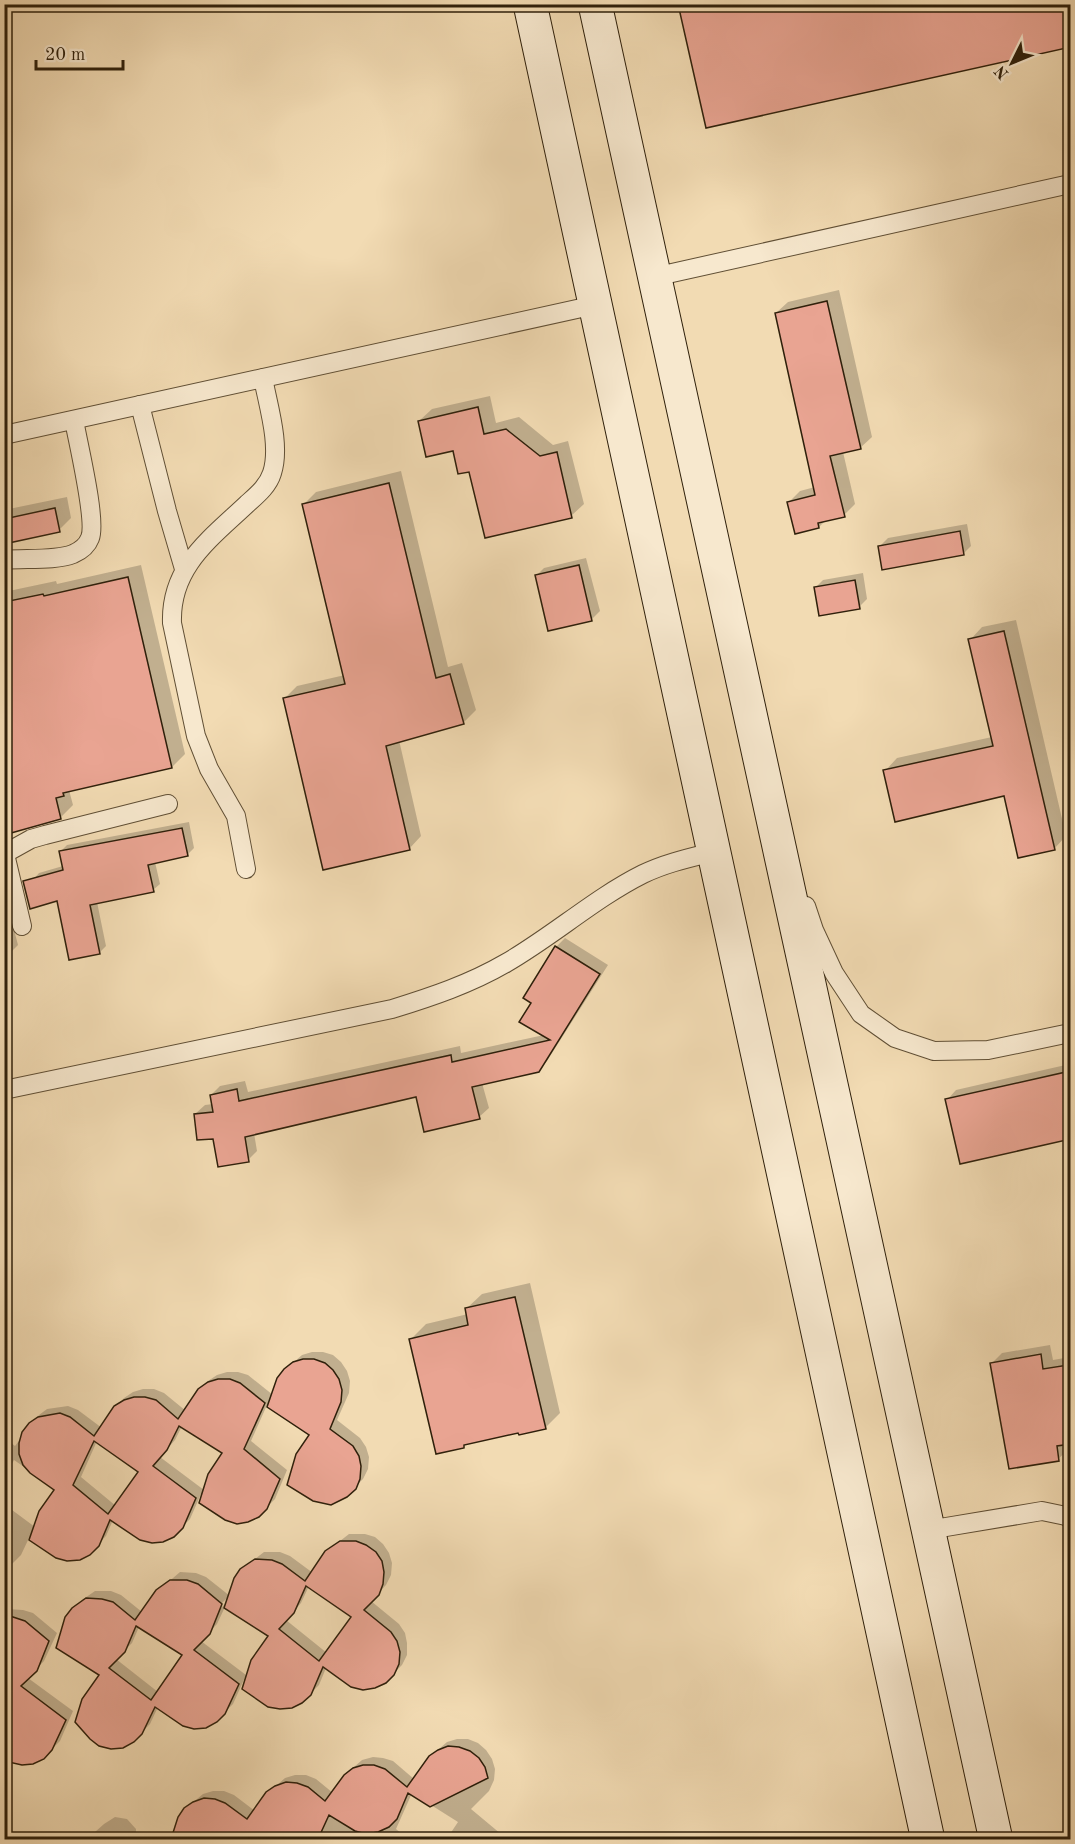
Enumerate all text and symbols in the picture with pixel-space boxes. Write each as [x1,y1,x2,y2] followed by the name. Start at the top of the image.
[36,33,123,71] scale bar
[982,33,1042,93] north arrow
[45,46,85,64] text: 20 m
[992,61,1013,82] text: N

